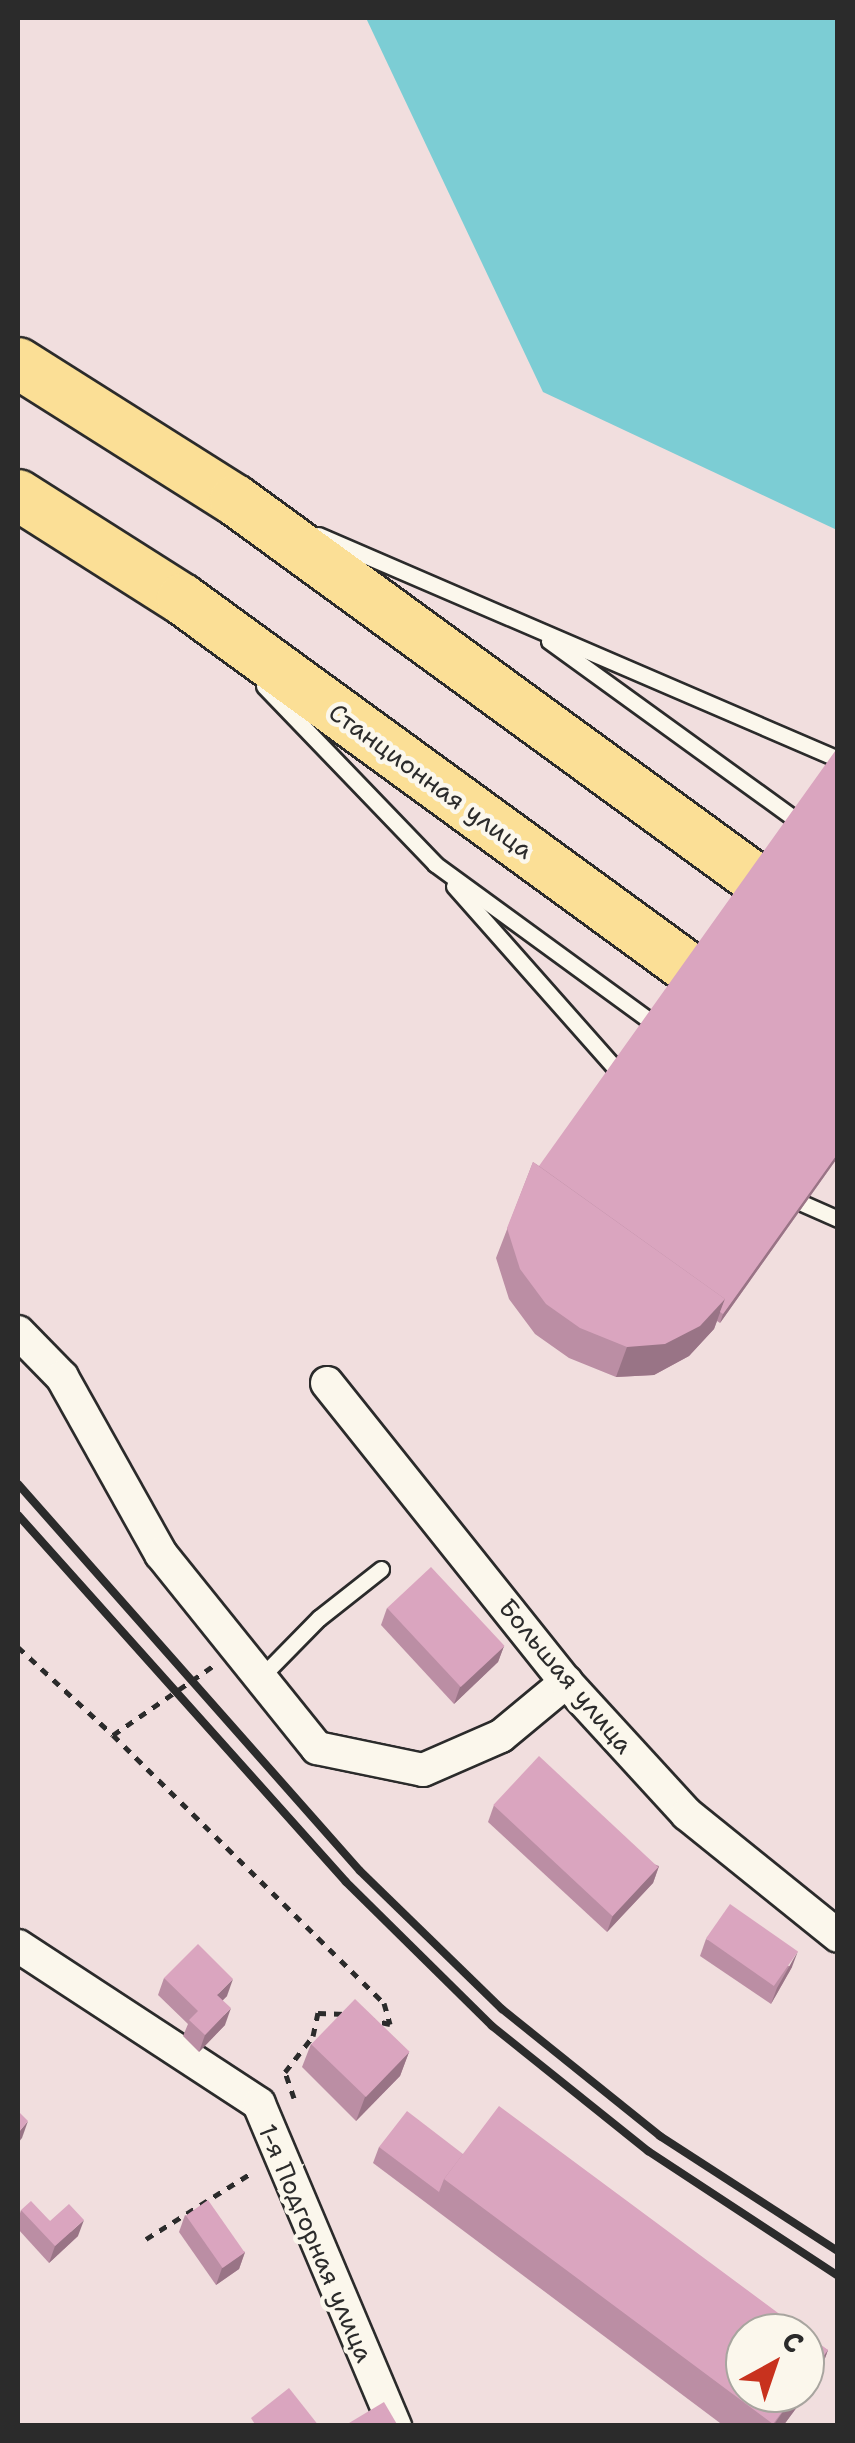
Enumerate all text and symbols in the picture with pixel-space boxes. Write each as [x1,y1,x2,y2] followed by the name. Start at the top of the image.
[323,697,539,865] street label: Станционная улица
[493,1593,639,1759] street label: Большая улица
[252,2119,380,2367] street label: 1-я Подгорная улица
[725,2313,825,2413] north arrow
[774,2321,812,2362] text: С

